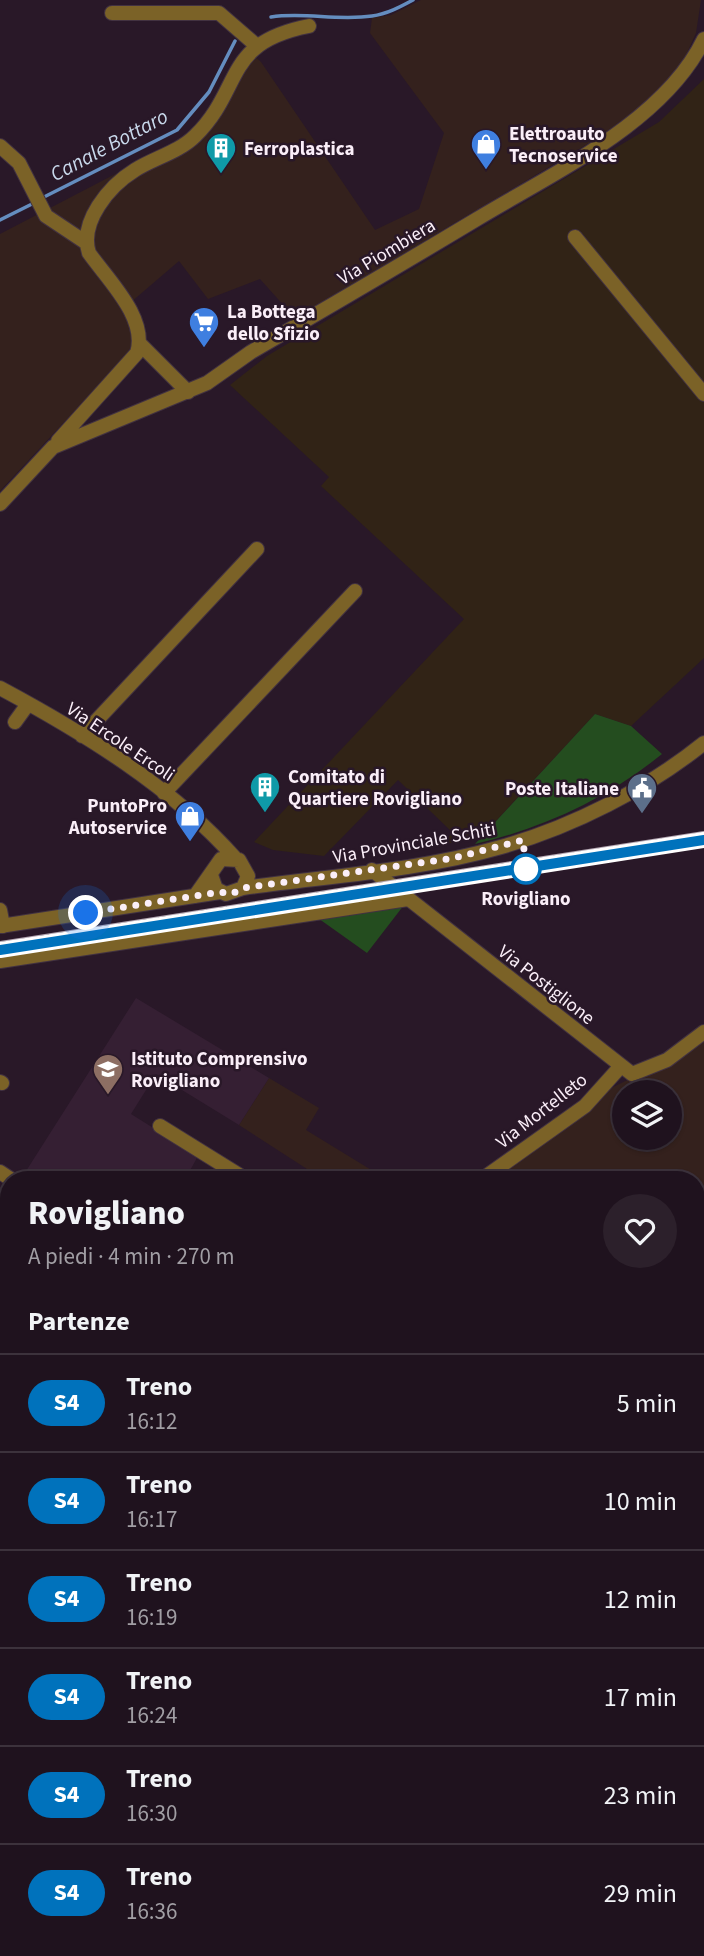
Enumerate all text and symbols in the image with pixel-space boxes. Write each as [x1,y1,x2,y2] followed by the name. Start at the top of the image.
[45,101,173,189] water label: Canale Bottaro
[509,121,618,170] place label: Elettroauto Tecnoservice
[469,127,503,171] shop icon: Elettroauto Tecnoservice
[204,131,238,175] building icon: Ferroplastica
[244,136,355,163] place label: Ferroplastica
[333,212,441,292] street label: Via Piombiera
[227,299,320,348] place label: La Bottega dello Sfizio
[187,305,221,349] supermarket icon: La Bottega dello Sfizio
[61,696,180,788] street label: Via Ercole Ercoli
[288,764,462,813] place label: Comitato di Quartiere Rovigliano
[248,770,282,814] building icon: Comitato di Quartiere Rovigliano
[625,771,659,815] public building icon: Poste Italiane
[505,776,619,803] place label: Poste Italiane
[68,793,167,842] place label: PuntoPro Autoservice
[173,799,207,843] shop icon: PuntoPro Autoservice
[331,816,498,871] street label: Via Provinciale Schiti
[511,854,541,884] marker: Rovigliano
[481,886,571,913] place label: Rovigliano
[68,895,103,930] your location
[492,939,600,1032] street label: Via Postiglione
[131,1046,307,1095] place label: Istituto Comprensivo Rovigliano
[91,1052,125,1096] school or university icon: Istituto Comprensivo Rovigliano
[490,1067,593,1156] street label: Via Mortelleto
[612,1080,682,1150] map controls
[612,1080,682,1150] button: layers
[28,1190,185,1237] text: Rovigliano
[603,1194,677,1268] button: heart
[28,1240,235,1273] text: A piedi · 4 min · 270 m
[28,1303,130,1340] text: Partenze
[126,1368,192,1405] text: Treno
[53,1385,80,1420] text: S4
[617,1385,677,1422] text: 5 min
[126,1405,177,1438] text: 16:12
[126,1466,192,1503] text: Treno
[53,1483,80,1518] text: S4
[604,1483,677,1520] text: 10 min
[126,1503,177,1536] text: 16:17
[126,1564,192,1601] text: Treno
[53,1581,80,1616] text: S4
[604,1581,677,1618] text: 12 min
[126,1601,177,1634] text: 16:19
[126,1662,192,1699] text: Treno
[53,1679,80,1714] text: S4
[604,1679,677,1716] text: 17 min
[126,1699,177,1732] text: 16:24
[126,1760,192,1797] text: Treno
[53,1777,80,1812] text: S4
[604,1777,677,1814] text: 23 min
[126,1797,177,1830] text: 16:30
[126,1858,192,1895] text: Treno
[53,1875,80,1910] text: S4
[604,1875,677,1912] text: 29 min
[126,1895,177,1928] text: 16:36

